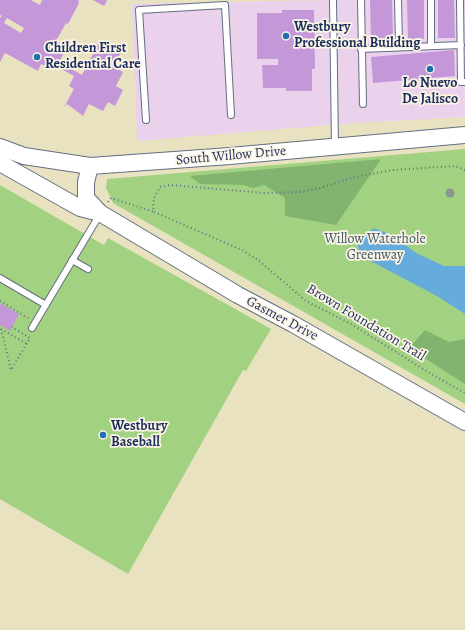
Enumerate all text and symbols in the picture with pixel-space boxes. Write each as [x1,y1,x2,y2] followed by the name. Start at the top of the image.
[294,20,420,52] place label: Westbury Professional Building
[281,31,291,41] marker: Westbury Professional Building
[45,41,141,74] place label: Children First Residential Care
[32,52,42,62] marker: Children First Residential Care
[425,64,435,74] marker: Lo Nuevo De Jalisco
[402,76,458,108] place label: Lo Nuevo De Jalisco
[175,143,287,169] street label: South Willow Drive
[324,232,426,264] park label: Willow Waterhole Greenway
[304,281,428,365] street label: Brown Foundation Trail
[243,293,321,345] street label: Gasmer Drive
[111,419,168,452] place label: Westbury Baseball
[98,430,108,440] marker: Westbury Baseball

